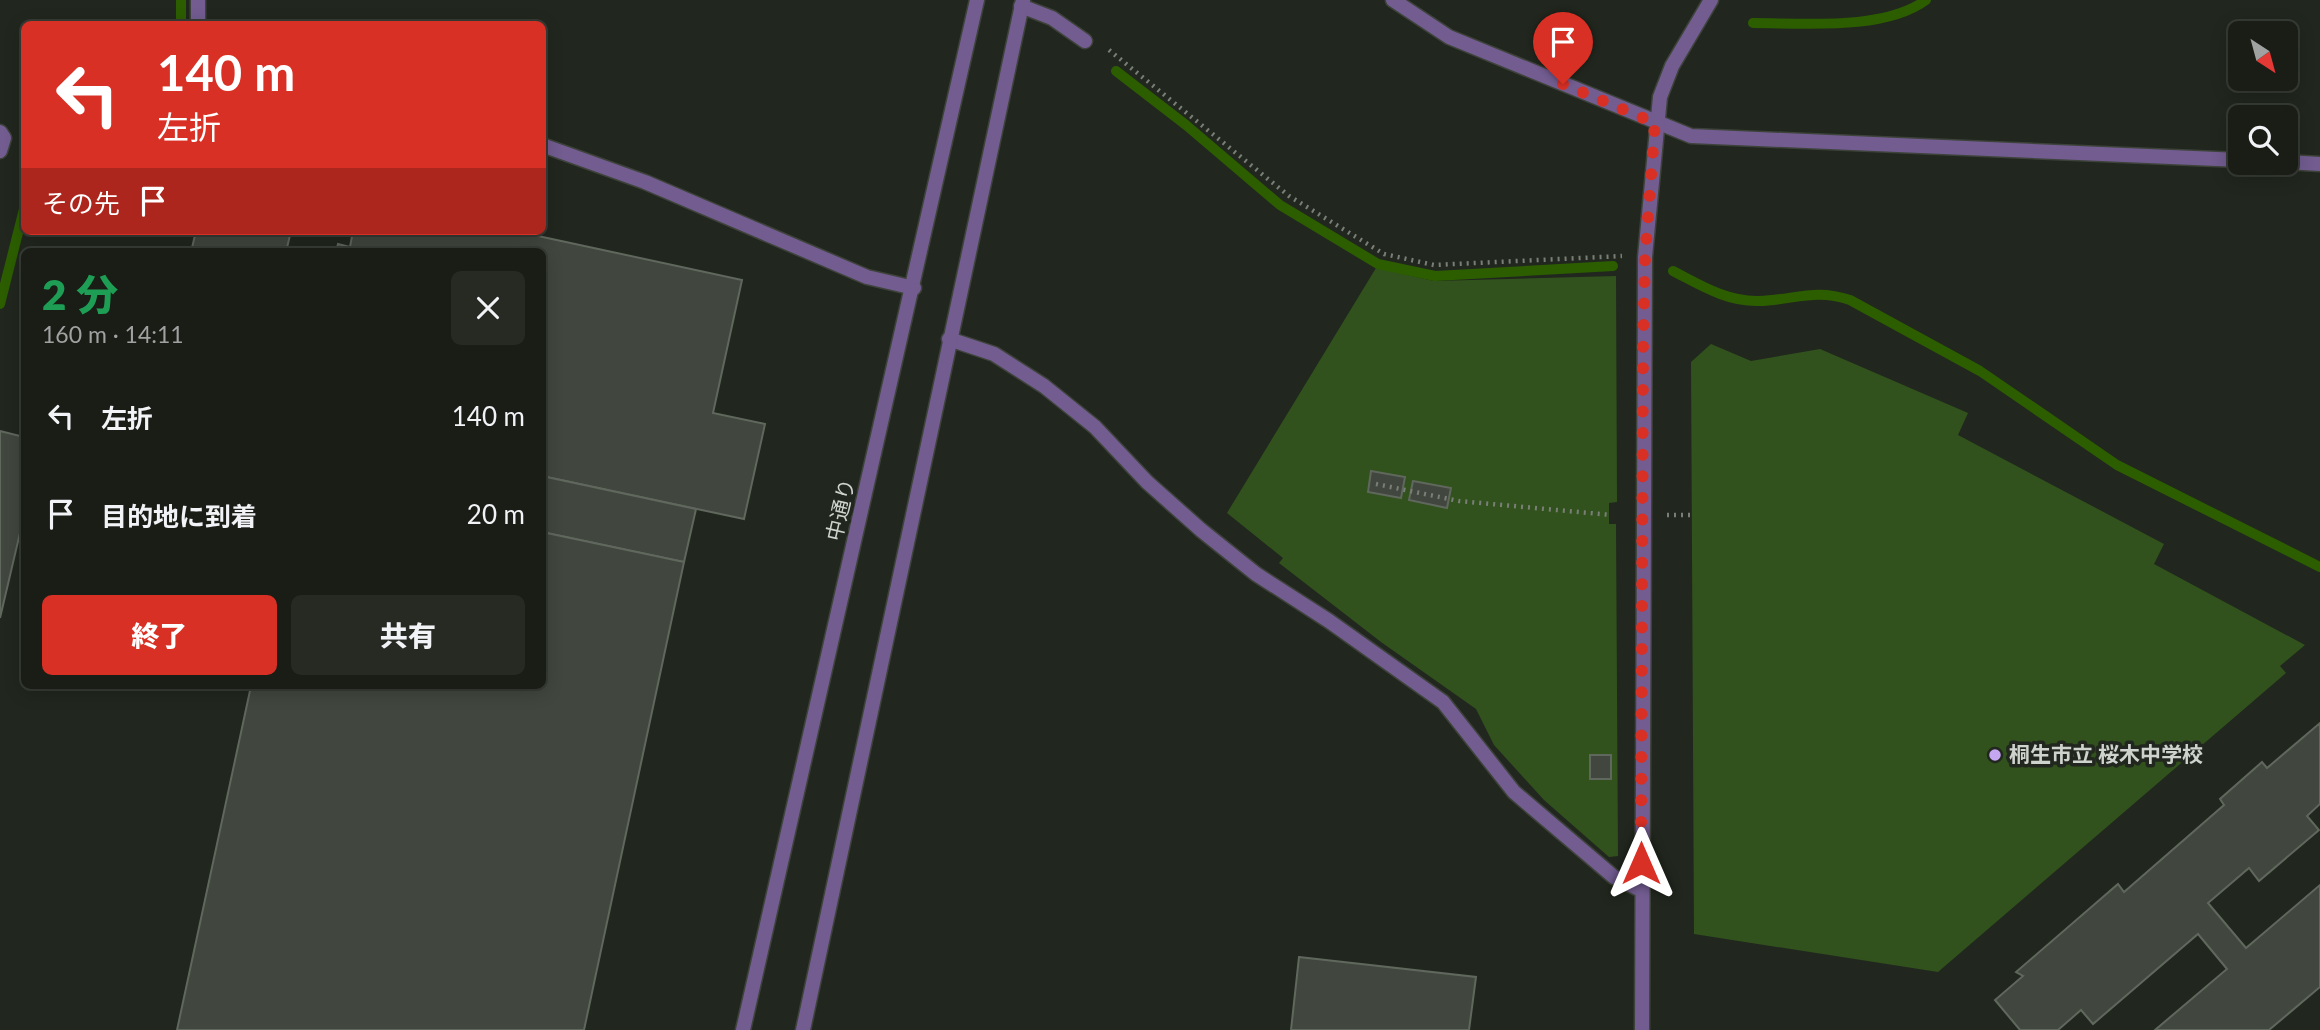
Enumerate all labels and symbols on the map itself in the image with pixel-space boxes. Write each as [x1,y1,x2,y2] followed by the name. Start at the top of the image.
[1533,12.0,1593,84] pin
[2228,21,2298,91] north arrow
[820,476,859,543] street label: 中通り
[2009,741,2203,766] place label: 桐生市立 桜木中学校
[1987,747,2003,763] marker: 桐生市立 桜木中学校
[1604,826,1678,900] position arrow

